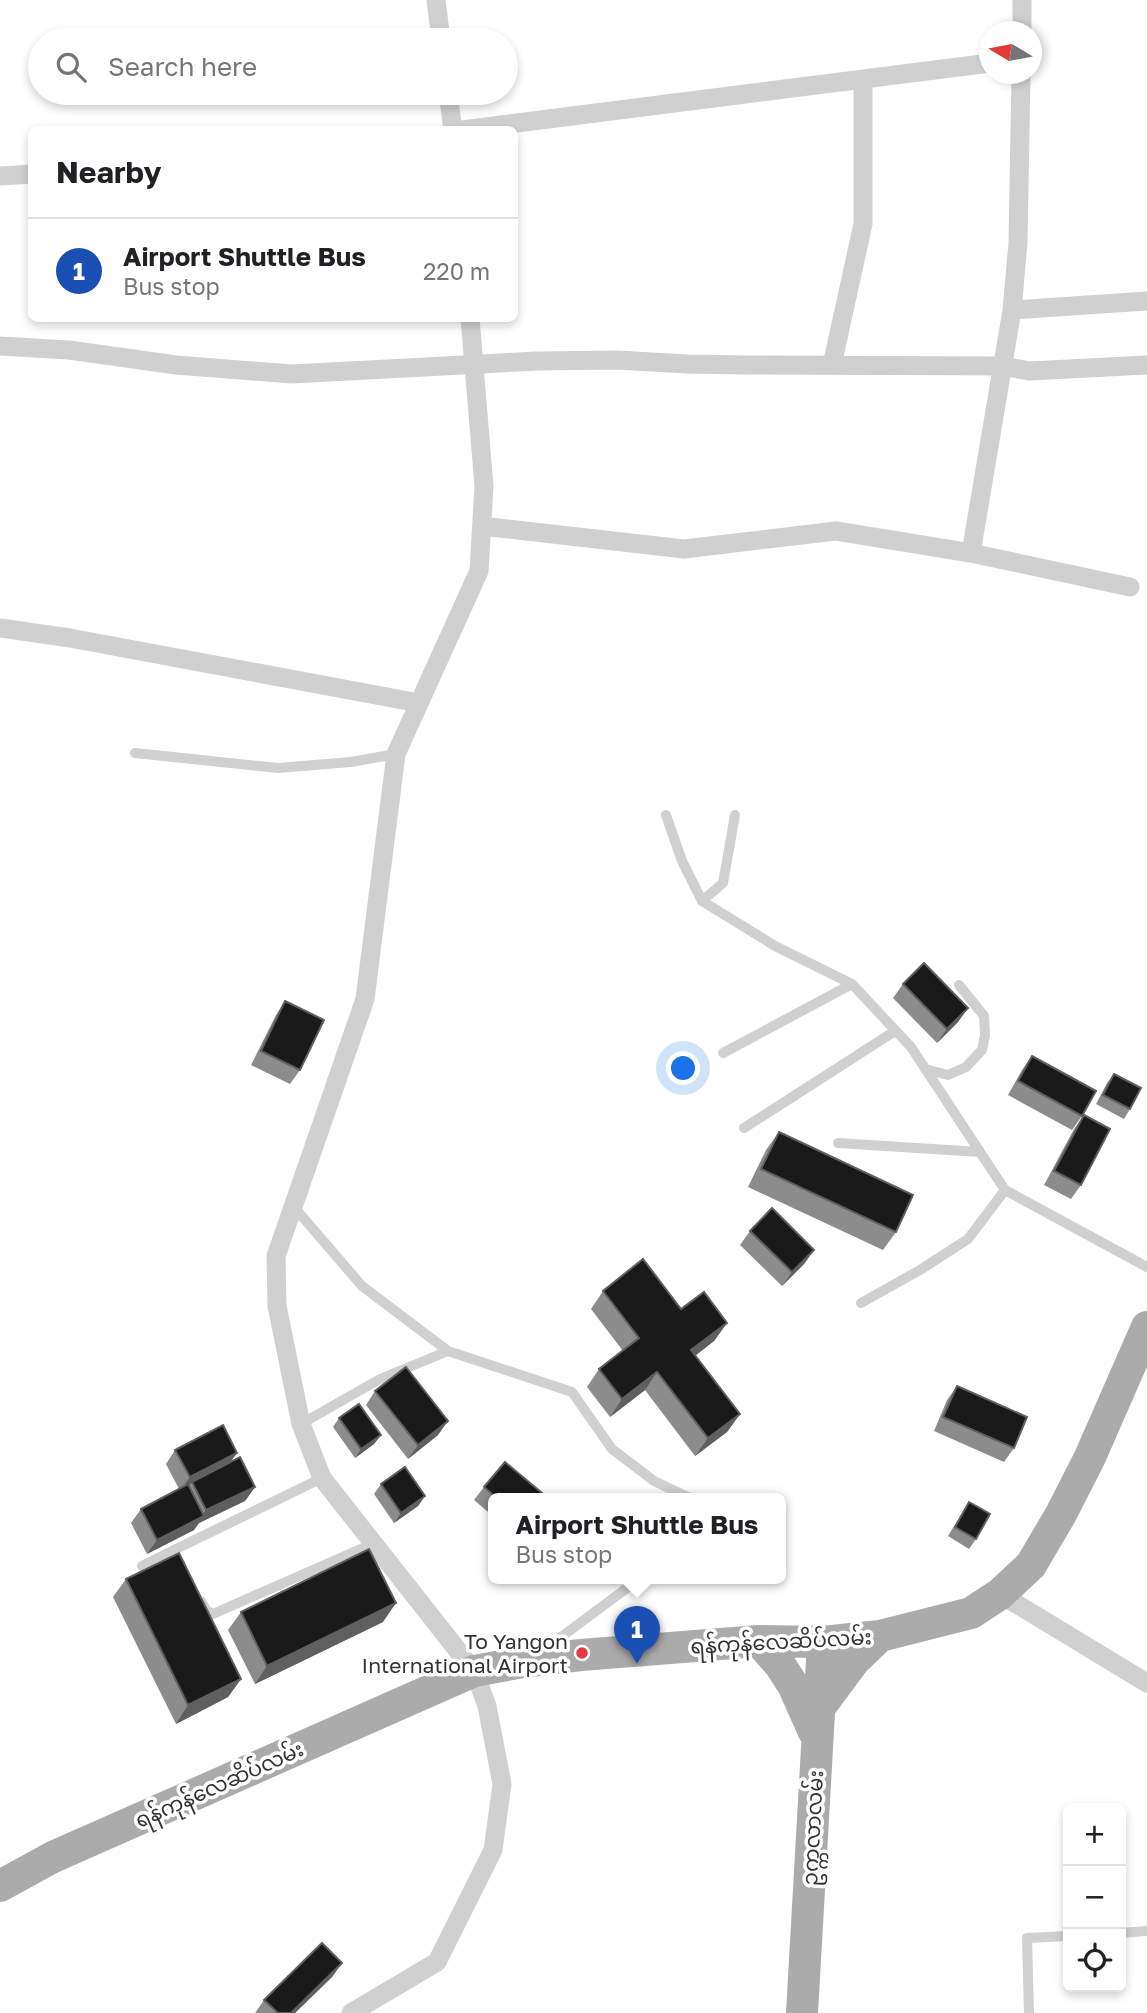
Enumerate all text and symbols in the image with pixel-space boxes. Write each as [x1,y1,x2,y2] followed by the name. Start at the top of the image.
[979,21,1042,84] north arrow
[28,28,518,105] search box
[52,48,90,86] icon: search
[108,51,257,82] text: Search here
[56,154,161,190] text: Nearby
[123,241,366,272] text: Airport Shuttle Bus
[73,257,85,285] text: 1
[423,257,490,285] text: 220 m
[123,272,220,300] text: Bus stop
[666,1051,700,1085] your location
[488,1493,786,1584] popup
[516,1509,758,1540] text: Airport Shuttle Bus
[516,1540,612,1568] text: Bus stop
[614,1606,660,1664] pin: 1
[690,1621,873,1664] street label: ရန်ကုန်လေဆိပ်လမ်း
[362,1628,568,1678] place label: To Yangon International Airport
[574,1645,590,1661] marker: To Yangon International Airport
[130,1733,309,1837] street label: ရန်ကုန်လေဆိပ်လမ်း
[794,1769,833,1887] street label: ဥက္ကလာလမ်း
[1063,1803,1126,1992] map controls
[1063,1803,1126,1866] button: +
[1063,1866,1126,1929] button: −
[1063,1929,1126,1992] button: locate

